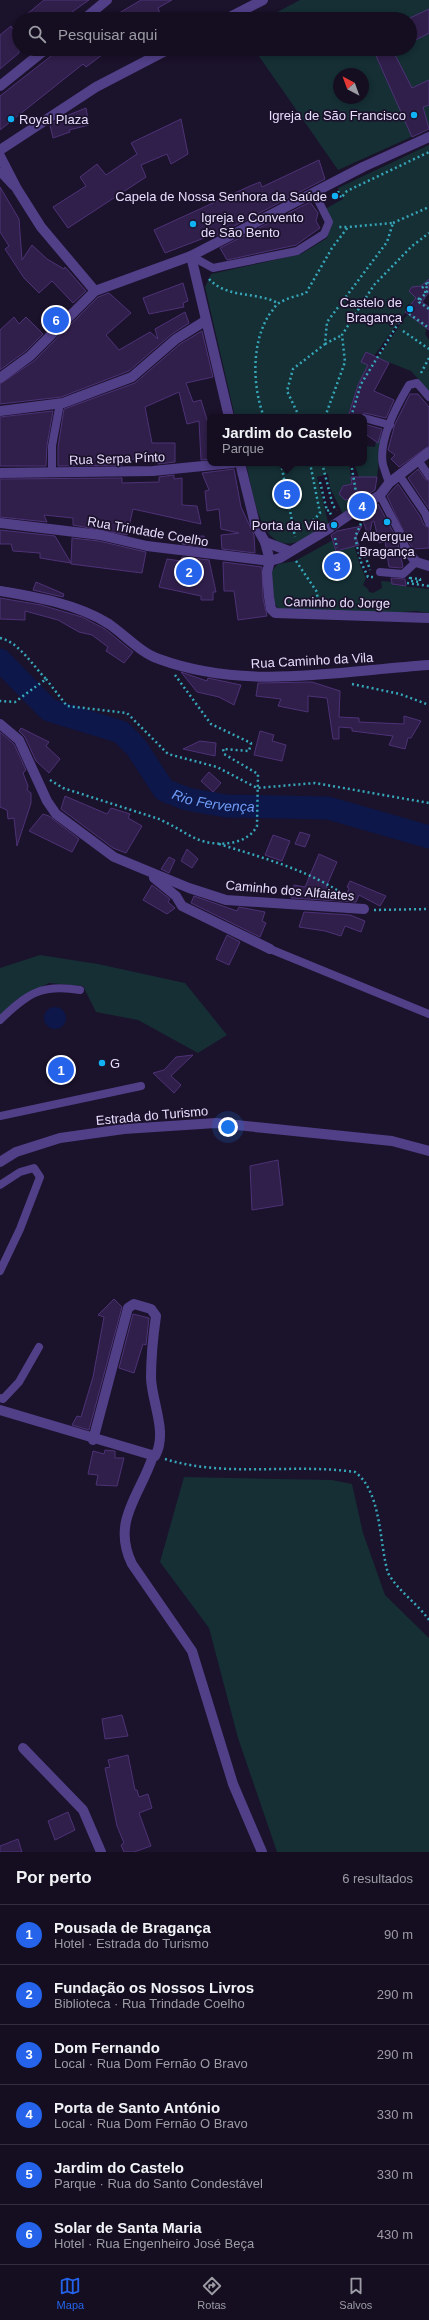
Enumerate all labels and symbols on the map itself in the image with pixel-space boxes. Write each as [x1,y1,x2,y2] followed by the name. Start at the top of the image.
[333,68,369,104] north arrow
[269,108,406,123] place label: Igreja de São Francisco
[409,110,419,120] marker: Igreja de São Francisco
[19,112,89,127] place label: Royal Plaza
[6,114,16,124] marker: Royal Plaza
[115,189,327,204] place label: Capela de Nossa Senhora da Saúde
[330,191,340,201] marker: Capela de Nossa Senhora da Saúde
[201,210,304,240] place label: Igreja e Convento de São Bento
[188,219,198,229] marker: Igreja e Convento de São Bento
[340,295,403,325] place label: Castelo de Bragança
[405,304,415,314] marker: Castelo de Bragança
[43,305,69,335] pin: 6
[69,449,165,468] street label: Rua Serpa Pínto
[274,479,300,509] pin: 5
[349,491,375,521] pin: 4
[86,513,210,550] street label: Rua Trindade Coelho
[382,517,392,527] marker: Albergue Bragança
[252,518,327,533] place label: Porta da Vila
[329,520,339,530] marker: Porta da Vila
[359,529,416,559] place label: Albergue Bragança
[324,551,350,581] pin: 3
[176,557,202,587] pin: 2
[284,594,390,611] street label: Caminho do Jorge
[250,650,374,671] street label: Rua Caminho da Vila
[170,786,255,815] water label: Rio Fervença
[225,877,356,904] street label: Caminho dos Alfaiates
[48,1055,74,1085] pin: 1
[110,1056,120,1071] place label: G
[97,1058,107,1068] marker: G
[95,1103,209,1128] street label: Estrada do Turismo
[218,1117,238,1137] your location

